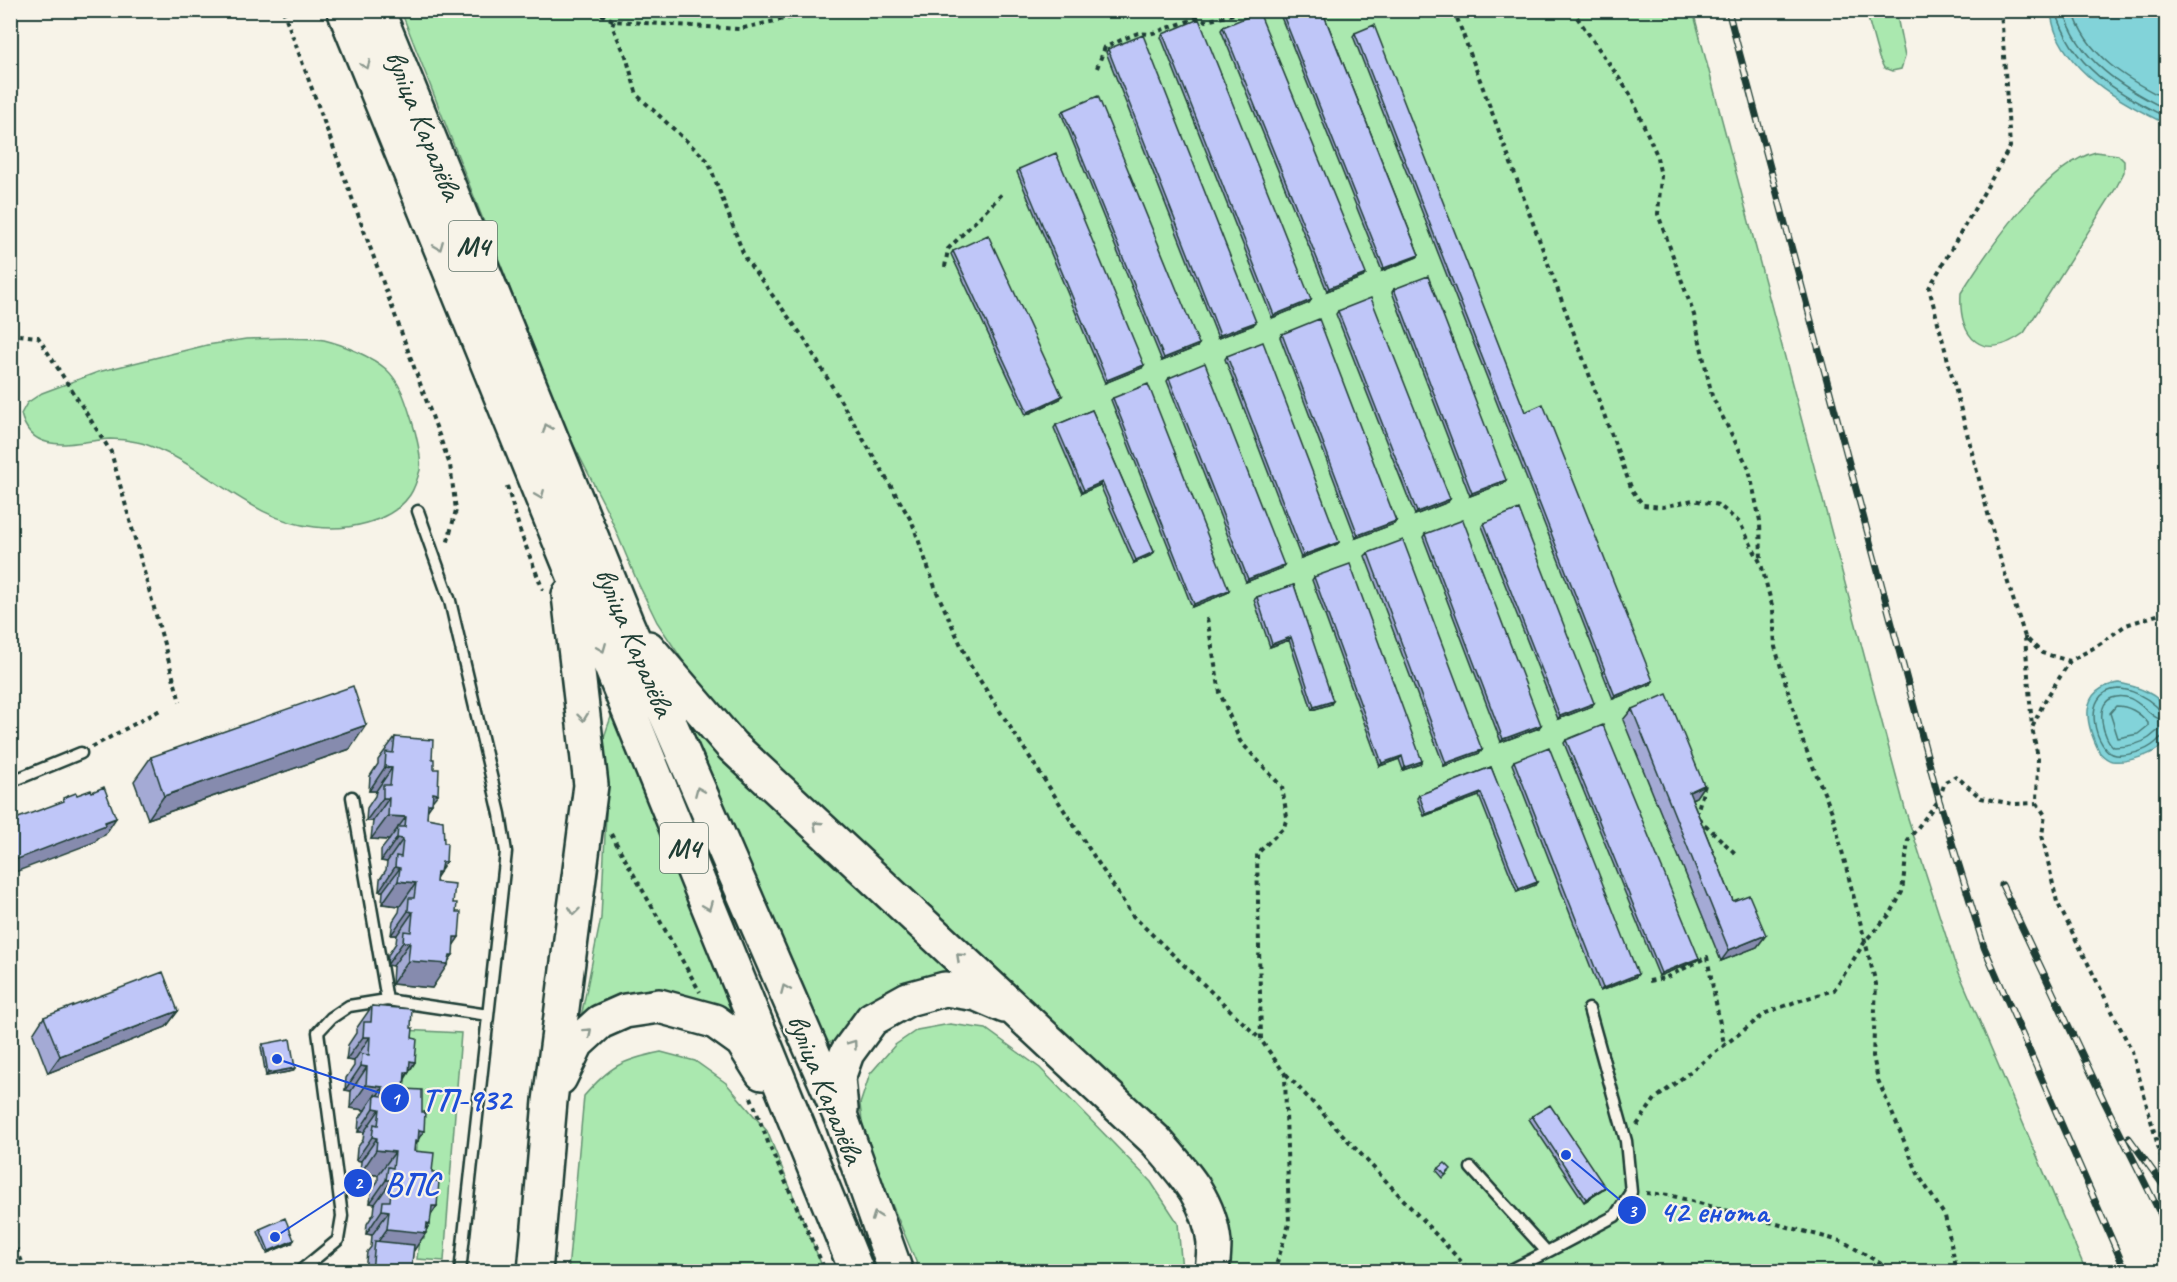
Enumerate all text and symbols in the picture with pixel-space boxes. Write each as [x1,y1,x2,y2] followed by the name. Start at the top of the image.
[377,44,472,207] street label: вуліца Каралёва
[359,58,371,69] one-way arrow
[449,221,497,271] road number: М4
[432,239,444,250] one-way arrow
[542,423,554,434] one-way arrow
[533,489,545,500] one-way arrow
[587,562,684,724] street label: вуліца Каралёва
[595,641,607,652] one-way arrow
[576,713,589,722] one-way arrow
[694,787,706,798] one-way arrow
[813,821,824,832] one-way arrow
[660,823,708,873] road number: М4
[701,900,713,911] one-way arrow
[569,906,581,915] one-way arrow
[956,953,967,964] one-way arrow
[780,985,792,996] one-way arrow
[779,1008,874,1171] street label: вуліца Каралёва
[581,1029,592,1040] one-way arrow
[846,1040,857,1051] one-way arrow
[380,1073,523,1123] callout: ТП-932
[421,1079,513,1120] text: ТП-932
[391,1088,401,1110] text: 1
[343,1158,451,1208] callout: ВПС
[385,1163,443,1204] text: ВПС
[354,1172,364,1194] text: 2
[1617,1185,1780,1235] callout: 42 енота
[1660,1191,1771,1232] text: 42 енота
[1628,1200,1638,1222] text: 3
[871,1212,884,1222] one-way arrow

